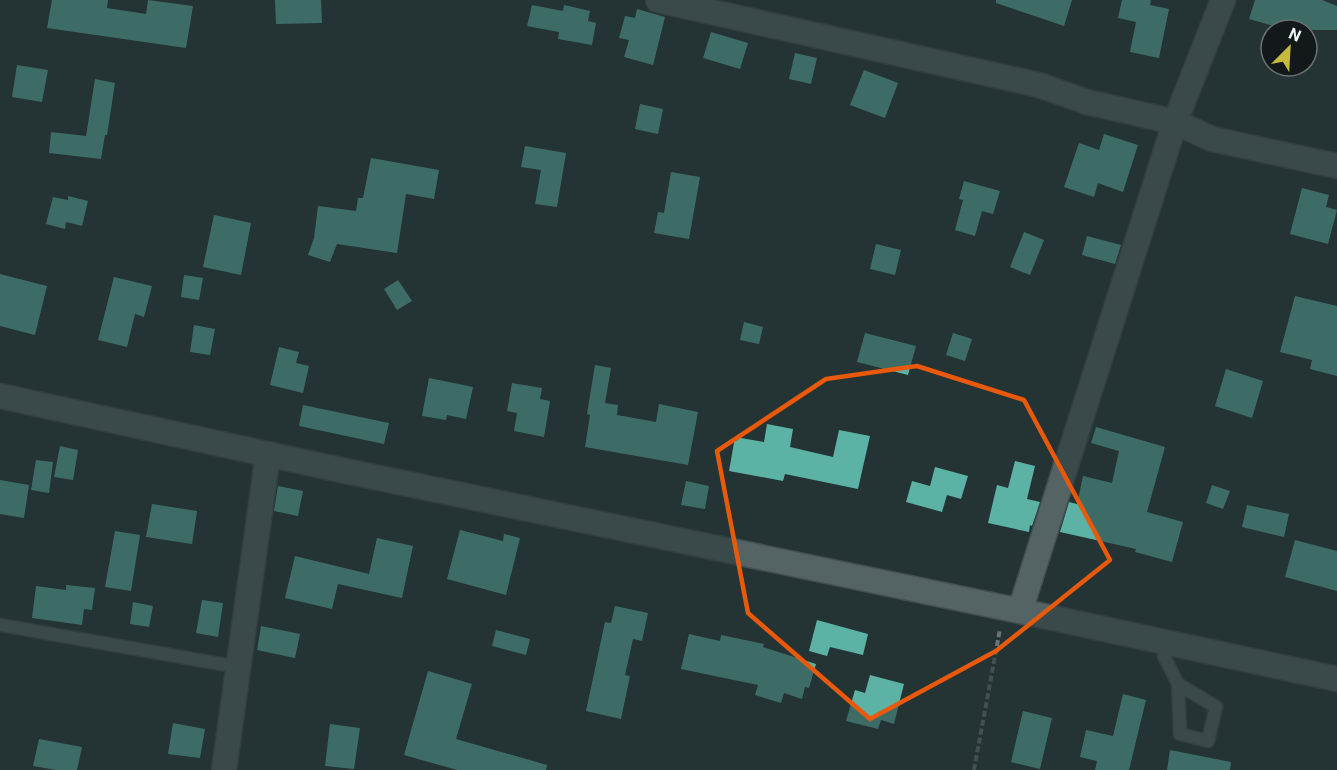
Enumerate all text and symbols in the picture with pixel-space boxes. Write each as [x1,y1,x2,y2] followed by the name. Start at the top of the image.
[1259,18,1319,78] north arrow
[1286,24,1304,46] text: N

